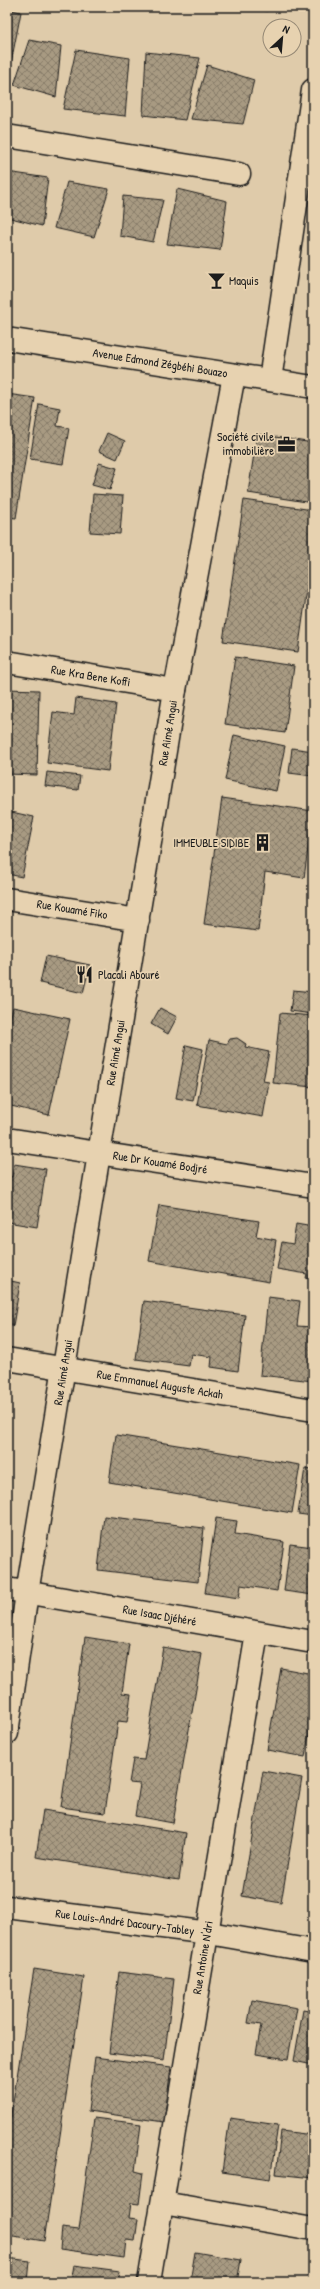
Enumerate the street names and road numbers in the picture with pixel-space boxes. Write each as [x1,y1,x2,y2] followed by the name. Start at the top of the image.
[92,344,229,381] street label: Avenue Edmond Zégbéhi Bouazo
[50,661,132,690] street label: Rue Kra Bene Koffi
[154,699,181,767] street label: Rue Aimé Angui
[36,895,109,923] street label: Rue Kouamé Fiko
[101,1018,129,1087] street label: Rue Aimé Angui
[112,1146,209,1178] street label: Rue Dr Kouamé Bodjré
[49,1338,76,1406] street label: Rue Aimé Angui
[96,1365,224,1403] street label: Rue Emmanuel Auguste Ackah
[122,1600,198,1630] street label: Rue Isaac Djéhéré
[55,1904,196,1939] street label: Rue Louis-André Dacoury-Tabley
[188,1919,217,1995] street label: Rue Antoine N'dri

